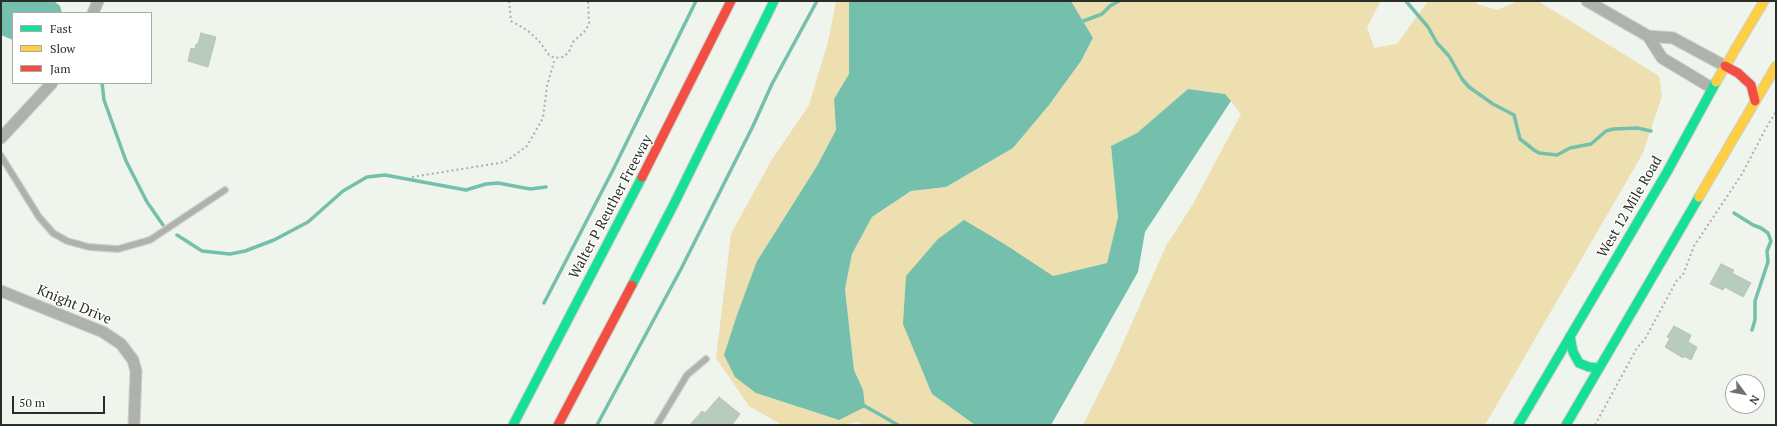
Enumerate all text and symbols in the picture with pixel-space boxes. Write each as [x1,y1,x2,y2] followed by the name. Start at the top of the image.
[12,12,152,84] legend
[50,21,72,36] text: Fast
[50,41,75,56] text: Slow
[50,61,71,76] text: Jam
[566,132,656,282] street label: Walter P Reuther Freeway
[1594,153,1666,261] street label: West 12 Mile Road
[34,282,114,328] street label: Knight Drive
[1725,374,1765,414] north arrow
[14,388,107,414] scale bar
[1746,393,1762,407] text: N
[19,395,45,410] text: 50 m

